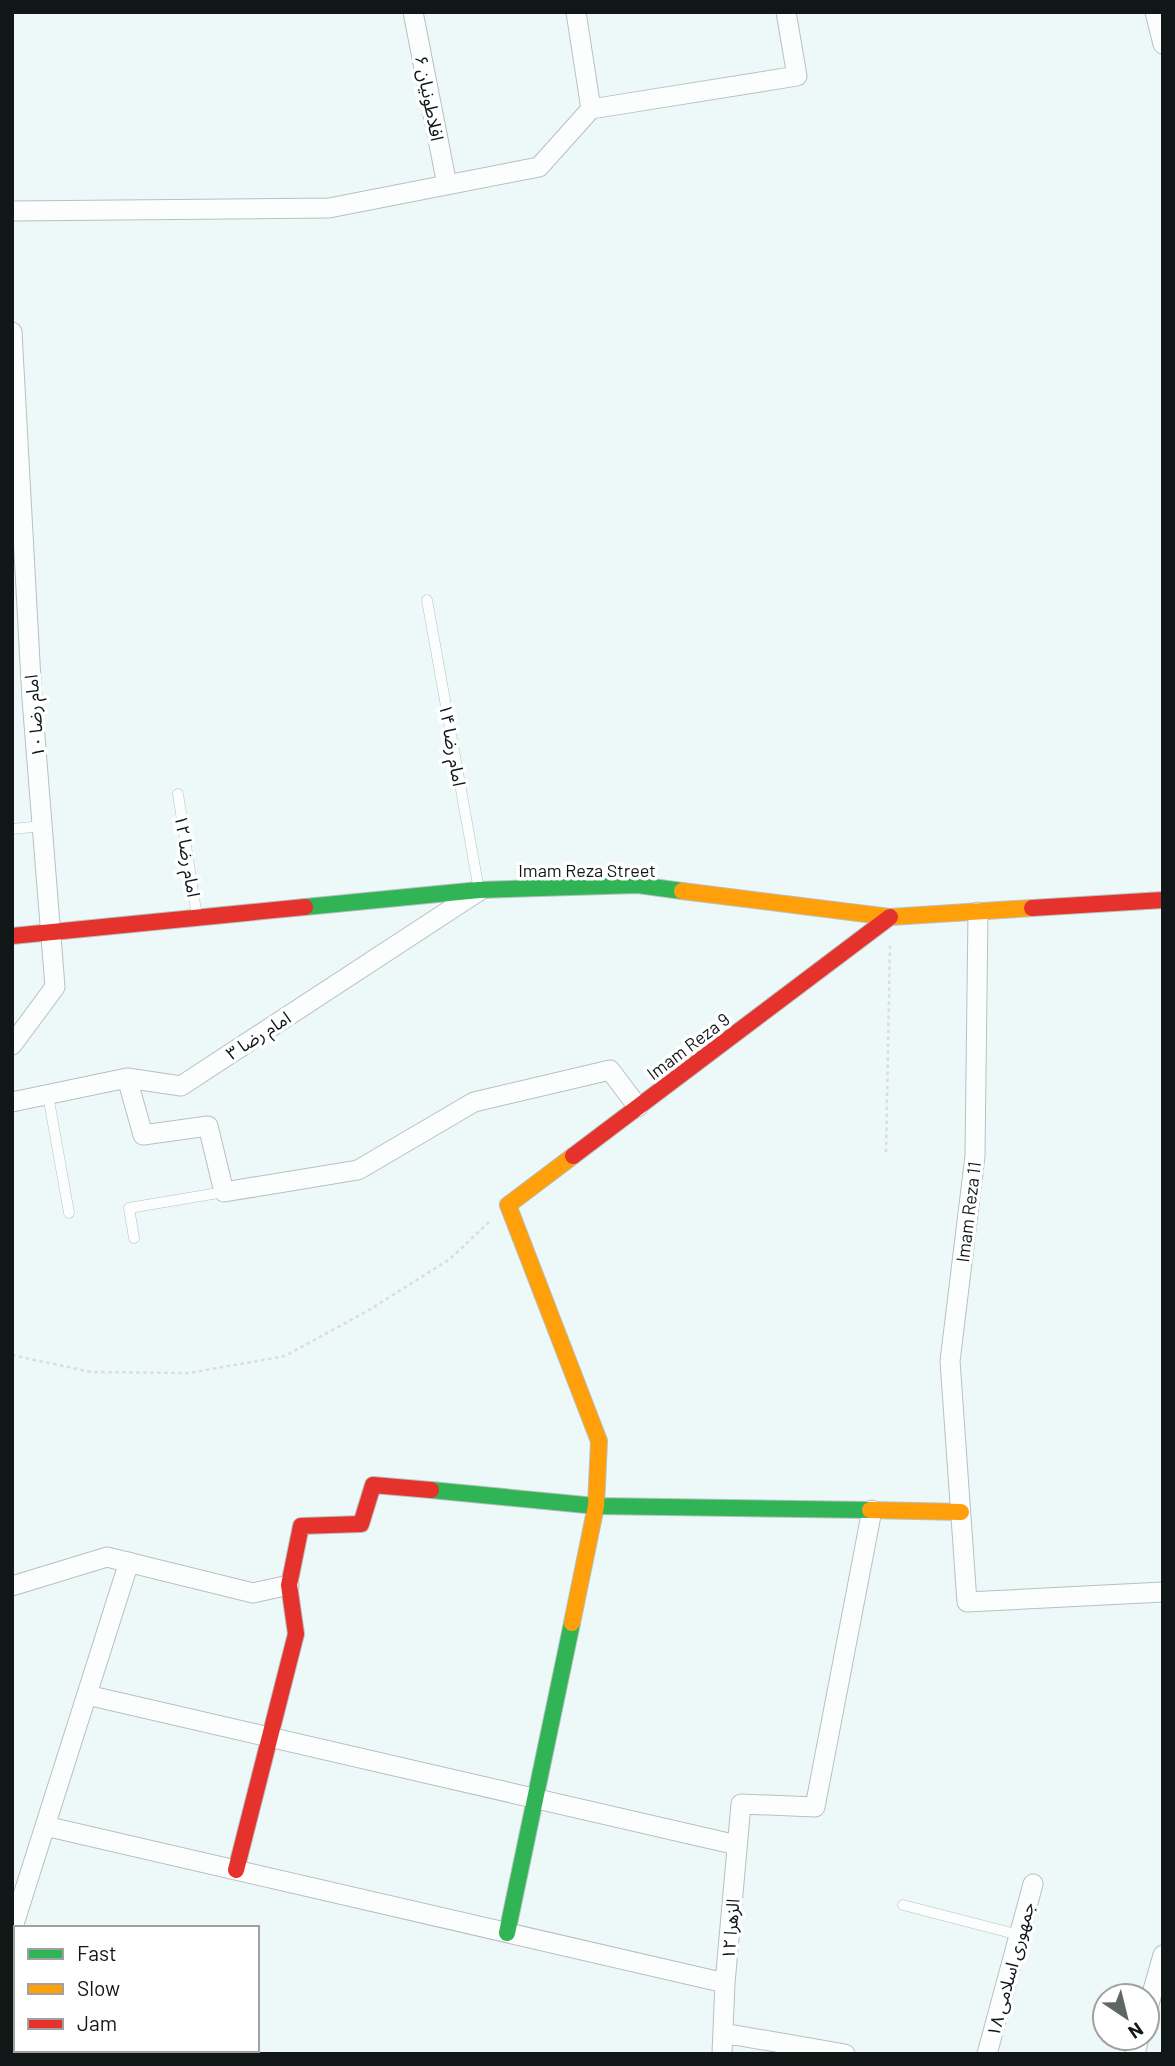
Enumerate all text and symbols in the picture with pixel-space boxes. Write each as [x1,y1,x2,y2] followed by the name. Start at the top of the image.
[410,53,449,143] street label: افلاطونیان ۶
[19,673,53,758] street label: امام رضا ۱۰
[431,702,471,788] street label: امام رضا ۱۴
[167,813,205,899] street label: امام رضا ۱۲
[518,859,656,881] street label: Imam Reza Street
[222,1006,297,1067] street label: امام رضا ۳
[642,1008,734,1084] street label: Imam Reza 9
[951,1160,985,1264] street label: Imam Reza 11
[716,1898,745,1960] street label: الزهرا ۱۲
[981,1899,1040,2039] street label: جمهوری اسلامی ۱۸
[14,1926,259,2052] legend
[77,1940,117,1965] text: Fast
[77,1975,120,2000] text: Slow
[1091,1982,1161,2052] north arrow
[77,2010,117,2035] text: Jam
[1124,2018,1148,2044] text: N

